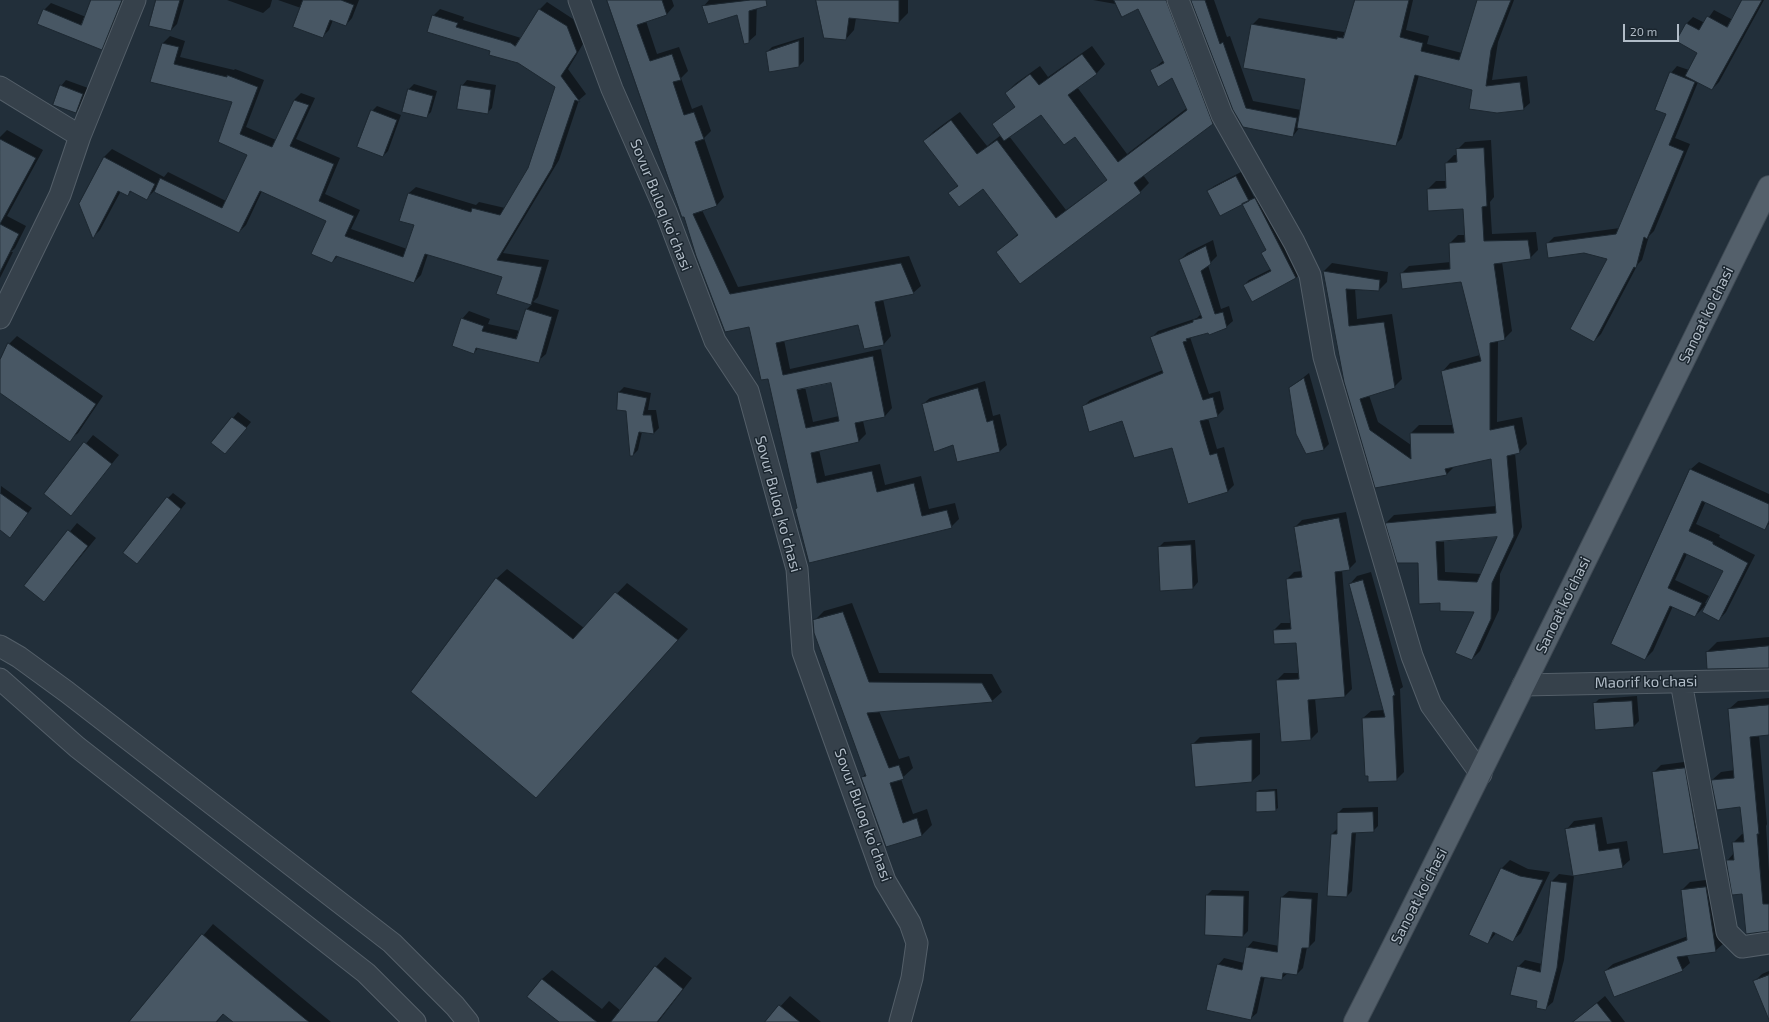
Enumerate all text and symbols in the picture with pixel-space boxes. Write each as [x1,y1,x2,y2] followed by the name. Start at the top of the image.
[1625,16,1681,42] scale bar
[1630,24,1657,38] text: 20 m
[626,137,696,273] street label: Sovur Buloq koʻchasi
[1675,264,1737,366] street label: Sanoat ko'chasi
[751,434,805,574] street label: Sovur Buloq koʻchasi
[1532,554,1594,656] street label: Sanoat ko'chasi
[1594,672,1698,692] street label: Maorif ko'chasi
[831,746,895,884] street label: Sovur Buloq koʻchasi
[1387,845,1451,947] street label: Sanoat ko'chasi

